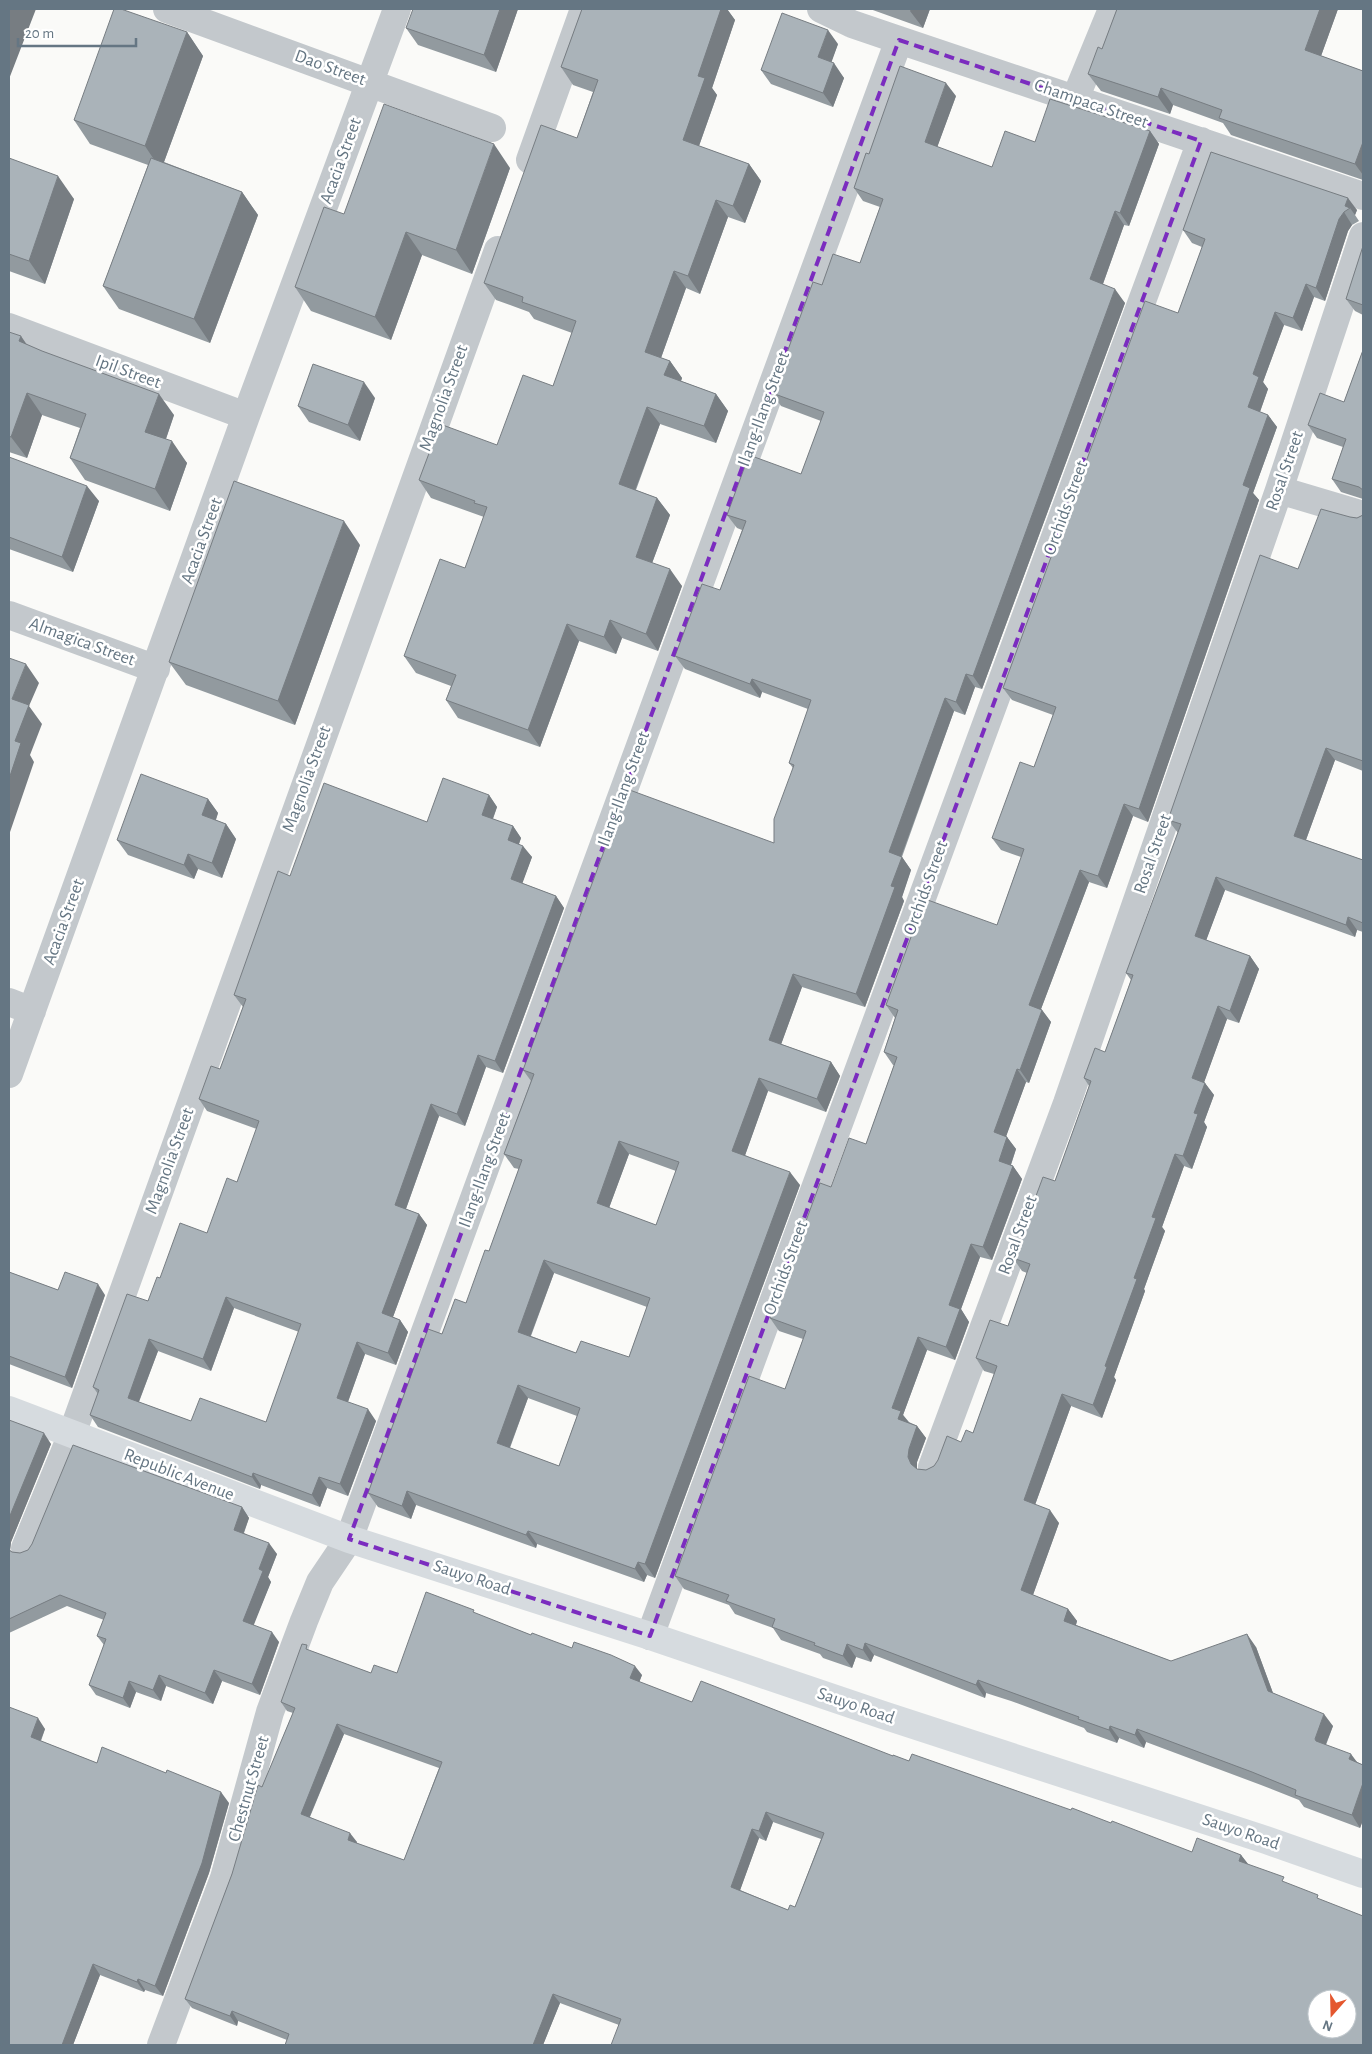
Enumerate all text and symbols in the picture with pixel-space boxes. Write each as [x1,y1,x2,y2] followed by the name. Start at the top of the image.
[18,15,135,47] scale bar
[25,26,54,41] text: 20 m
[292,47,368,89] street label: Dao Street
[1032,76,1150,132] street label: Champaca Street
[317,115,365,206] street label: Acacia Street
[416,342,472,454] street label: Magnolia Street
[735,349,793,469] street label: Ilang-Ilang Street
[93,352,163,392] street label: Ipil Street
[1263,429,1307,513] street label: Rosal Street
[1041,458,1092,558] street label: Orchids Street
[178,495,226,586] street label: Acacia Street
[27,615,138,670] street label: Almagica Street
[279,723,335,835] street label: Magnolia Street
[595,729,653,849] street label: Ilang-Ilang Street
[1131,812,1175,896] street label: Rosal Street
[901,838,952,938] street label: Orchids Street
[40,876,88,967] street label: Acacia Street
[142,1105,198,1217] street label: Magnolia Street
[456,1110,514,1230] street label: Ilang-Ilang Street
[995,1193,1041,1277] street label: Rosal Street
[761,1218,812,1318] street label: Orchids Street
[121,1446,237,1504] street label: Republic Avenue
[431,1557,513,1599] street label: Sauyo Road
[815,1684,897,1728] street label: Sauyo Road
[225,1734,273,1844] street label: Chestnut Street
[1200,1810,1282,1854] street label: Sauyo Road
[1307,1989,1357,2039] north arrow
[1321,2017,1335,2034] text: N

